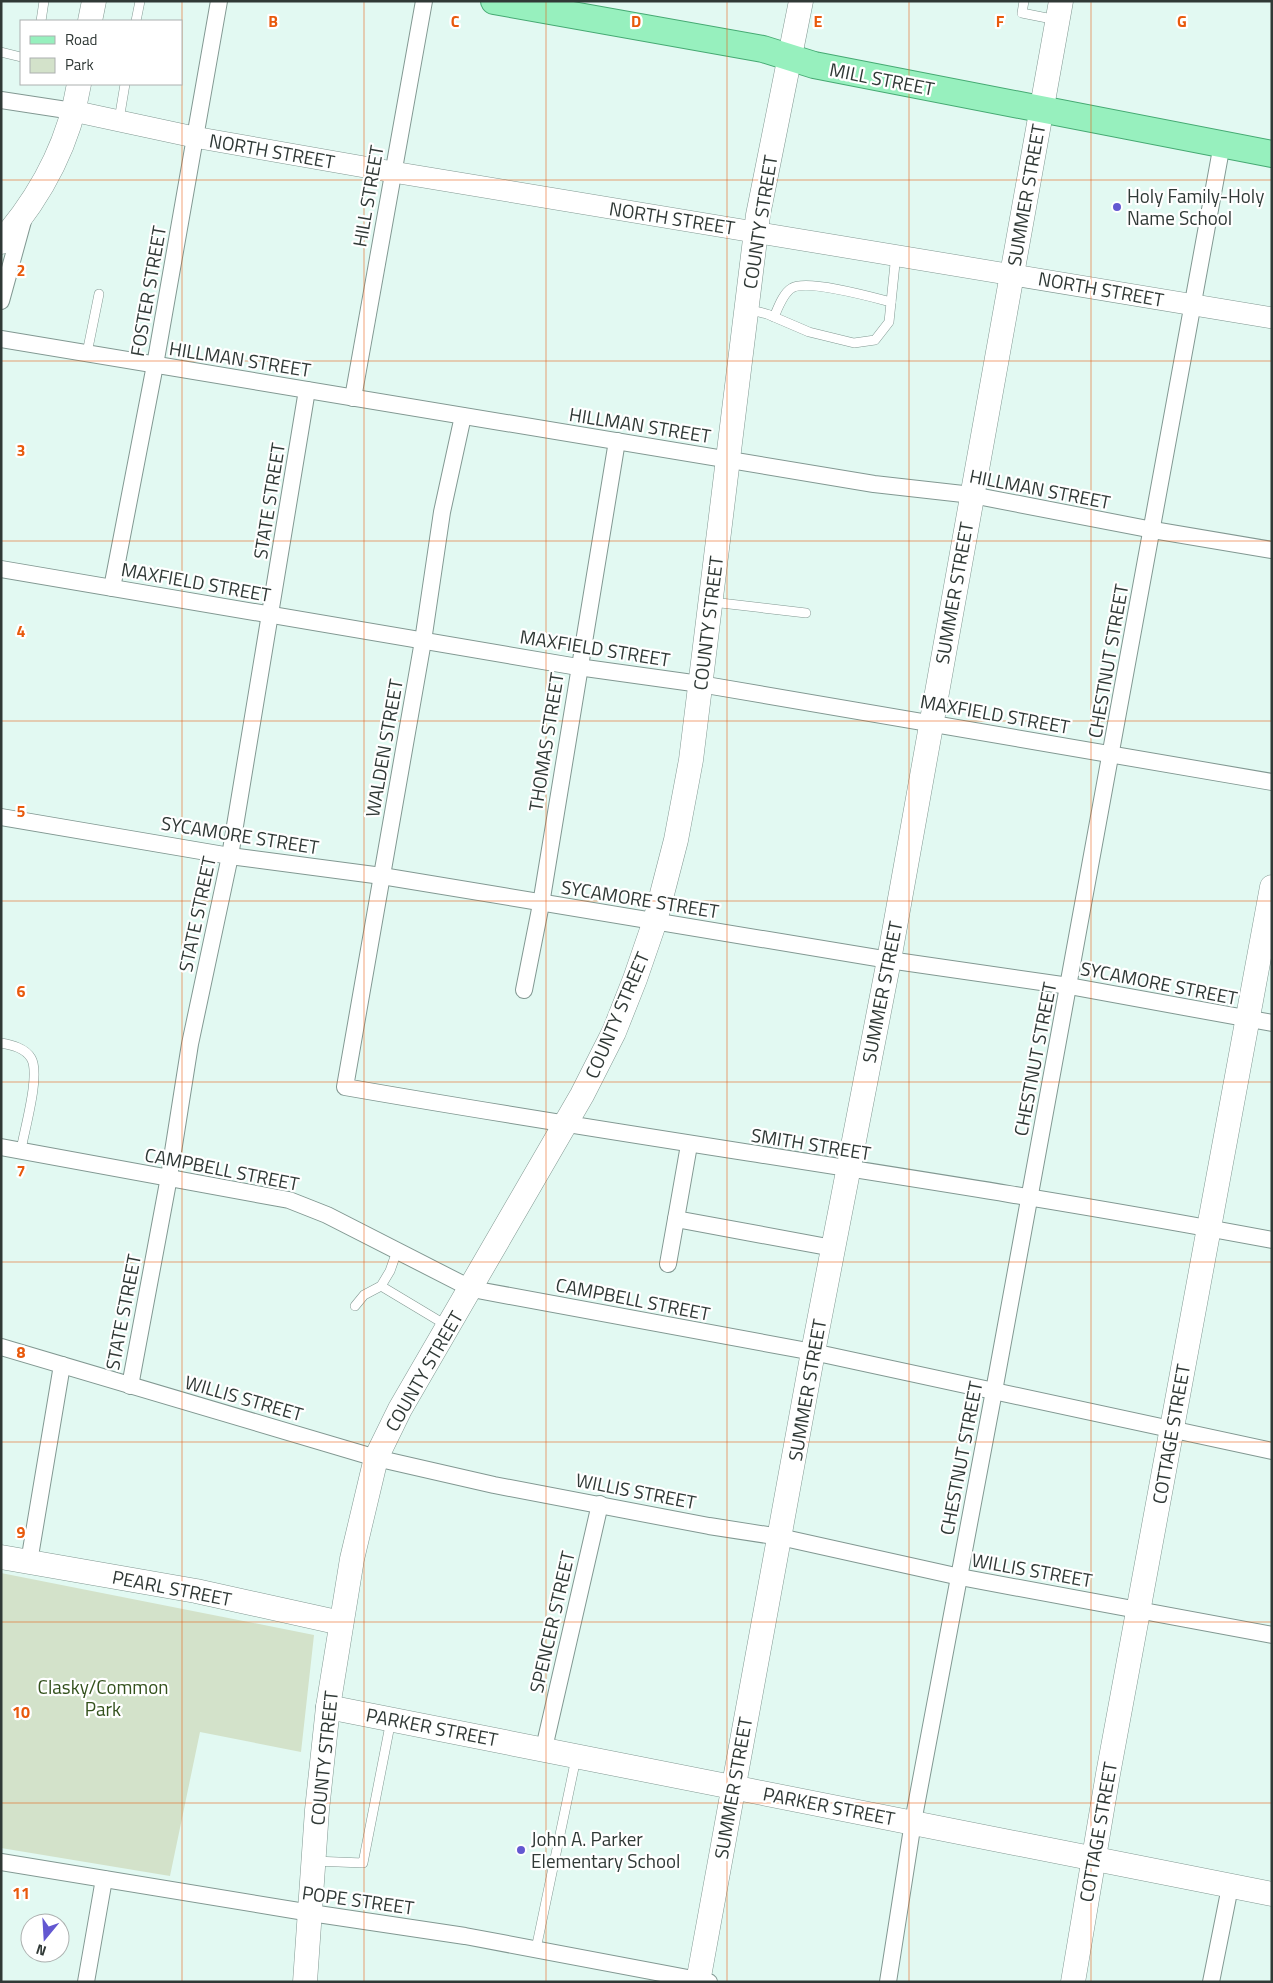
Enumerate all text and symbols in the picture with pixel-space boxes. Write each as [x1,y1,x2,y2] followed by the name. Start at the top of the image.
[268,9,278,33] text: B
[451,9,460,33] text: C
[631,9,641,33] text: D
[814,9,823,33] text: E
[996,9,1005,33] text: F
[1177,9,1187,33] text: G
[20,20,182,85] legend
[65,28,97,51] text: Road
[65,53,94,76] text: Park
[827,54,937,103] street label: MILL STREET
[999,122,1052,268] street label: SUMMER STREET
[207,125,337,176] street label: NORTH STREET
[344,143,391,249] street label: HILL STREET
[735,153,784,291] street label: COUNTY STREET
[1127,181,1264,232] place label: Holy Family-Holy Name School
[607,193,737,242] street label: NORTH STREET
[1111,201,1123,213] marker: Holy Family-Holy Name School
[122,223,173,358] street label: FOSTER STREET
[17,258,25,282] text: 2
[1036,263,1166,314] street label: NORTH STREET
[167,333,313,384] street label: HILLMAN STREET
[567,399,713,450] street label: HILLMAN STREET
[17,438,25,462] text: 3
[245,441,292,561] street label: STATE STREET
[967,461,1113,516] street label: HILLMAN STREET
[927,520,980,666] street label: SUMMER STREET
[119,554,273,609] street label: MAXFIELD STREET
[685,554,730,692] street label: COUNTY STREET
[1080,581,1135,740] street label: CHESTNUT STREET
[17,619,26,643] text: 4
[518,621,672,674] street label: MAXFIELD STREET
[520,671,571,813] street label: THOMAS STREET
[357,677,410,819] street label: WALDEN STREET
[918,686,1072,741] street label: MAXFIELD STREET
[17,799,26,823] text: 5
[159,808,321,861] street label: SYCAMORE STREET
[170,853,223,974] street label: STATE STREET
[559,872,721,925] street label: SYCAMORE STREET
[854,919,909,1065] street label: SUMMER STREET
[577,947,656,1083] street label: COUNTY STREET
[1078,953,1240,1012] street label: SYCAMORE STREET
[17,979,26,1003] text: 6
[1005,979,1064,1138] street label: CHESTNUT STREET
[749,1120,873,1167] street label: SMITH STREET
[143,1139,302,1198] street label: CAMPBELL STREET
[17,1159,25,1183] text: 7
[97,1251,148,1372] street label: STATE STREET
[554,1269,713,1328] street label: CAMPBELL STREET
[377,1305,470,1437] street label: COUNTY STREET
[780,1317,833,1463] street label: SUMMER STREET
[17,1340,26,1364] text: 8
[1144,1362,1197,1506] street label: COTTAGE STREET
[182,1367,307,1428] street label: WILLIS STREET
[931,1378,990,1537] street label: CHESTNUT STREET
[574,1465,699,1516] street label: WILLIS STREET
[17,1520,26,1544] text: 9
[970,1545,1095,1594] street label: WILLIS STREET
[521,1548,582,1696] street label: SPENCER STREET
[110,1562,234,1613] street label: PEARL STREET
[38,1672,168,1723] park label: Clasky/Common Park
[302,1689,345,1827] street label: COUNTY STREET
[364,1699,501,1754] street label: PARKER STREET
[12,1700,30,1724] text: 10
[706,1715,759,1861] street label: SUMMER STREET
[1071,1760,1124,1904] street label: COTTAGE STREET
[761,1778,898,1833] street label: PARKER STREET
[531,1824,680,1875] place label: John A. Parker Elementary School
[515,1844,527,1856] marker: John A. Parker Elementary School
[300,1877,416,1922] street label: POPE STREET
[12,1881,30,1905] text: 11
[20,1913,70,1963] north arrow
[33,1939,49,1962] text: N

